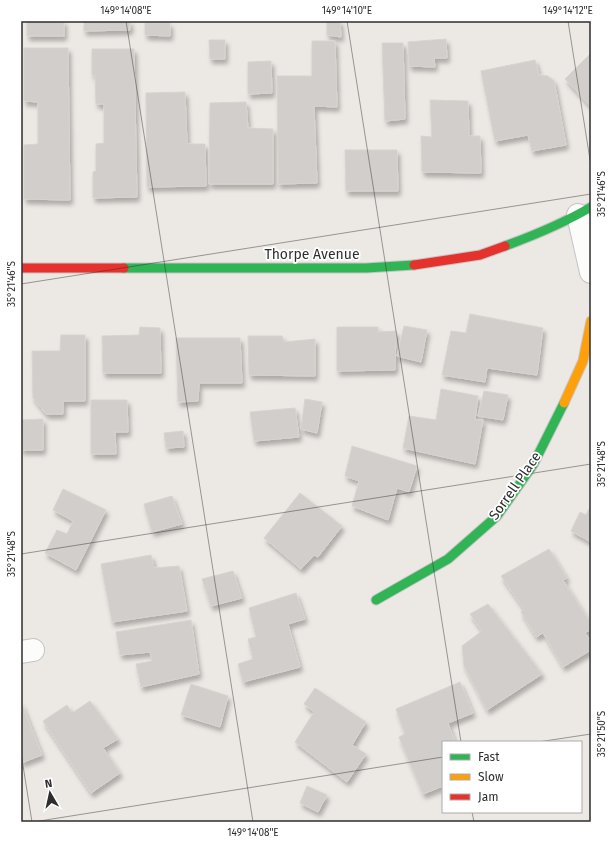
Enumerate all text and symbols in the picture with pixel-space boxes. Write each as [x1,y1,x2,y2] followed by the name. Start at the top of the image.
[100,5,152,17] text: 149°14'08"E
[322,5,372,17] text: 149°14'10"E
[543,5,593,17] text: 149°14'12"E
[596,171,608,217] text: 35°21'46"S
[264,246,360,263] street label: Thorpe Avenue
[6,261,18,307] text: 35°21'46"S
[596,440,608,487] text: 35°21'48"S
[485,449,545,523] street label: Sorrell Place
[6,530,18,577] text: 35°21'48"S
[596,710,608,757] text: 35°21'50"S
[442,741,582,813] legend
[478,750,500,764] text: Fast
[478,770,504,784] text: Slow
[30,773,70,813] north arrow
[44,777,53,791] text: N
[478,790,498,804] text: Jam
[227,827,279,839] text: 149°14'08"E

